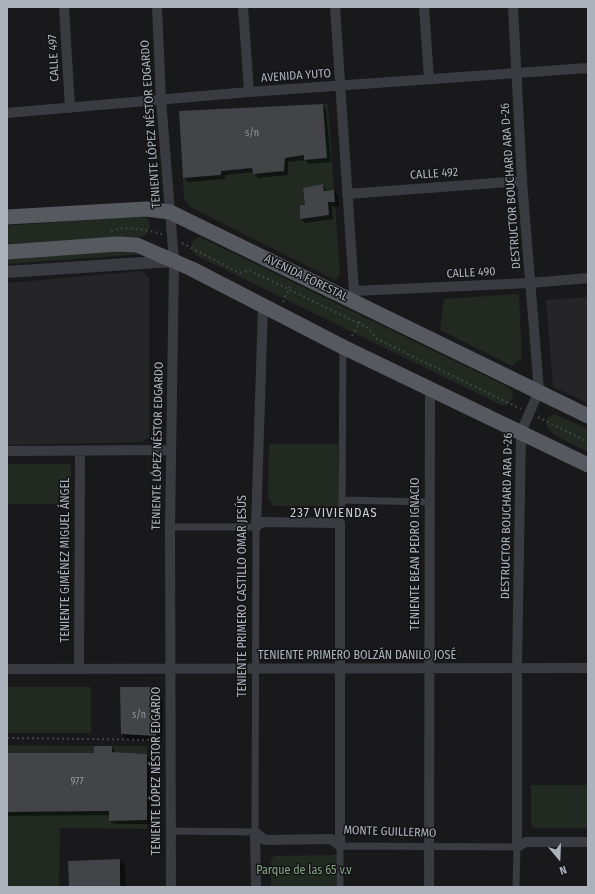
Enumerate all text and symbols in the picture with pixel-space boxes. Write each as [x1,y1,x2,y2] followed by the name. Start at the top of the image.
[46,34,62,82] street label: CALLE 497
[138,39,164,209] street label: TENIENTE LÓPEZ NÉSTOR EDGARDO
[261,66,331,86] street label: AVENIDA YUTO
[498,103,524,269] street label: DESTRUCTOR BOUCHARD ARA D-26
[245,127,259,139] house number: s/n
[410,165,458,183] street label: CALLE 492
[262,252,350,304] street label: AVENIDA FORESTAL
[446,265,496,281] street label: CALLE 490
[149,362,167,530] street label: TENIENTE LÓPEZ NÉSTOR EDGARDO
[498,433,516,599] street label: DESTRUCTOR BOUCHARD ARA D-26
[409,477,423,631] street label: TENIENTE BEAN PEDRO IGNACIO
[59,478,73,642] street label: TENIENTE GIMÉNEZ MIGUEL ÁNGEL
[236,495,250,697] street label: TENIENTE PRIMERO CASTILLO OMAR JESÚS
[290,505,378,521] district label: 237 VIVIENDAS
[258,649,456,663] street label: TENIENTE PRIMERO BOLZÁN DANILO JOSÉ
[150,687,164,855] street label: TENIENTE LÓPEZ NÉSTOR EDGARDO
[132,709,146,721] house number: s/n
[71,776,83,788] house number: 977
[343,823,437,841] street label: MONTE GUILLERMO
[539,838,579,878] north arrow
[558,863,568,877] text: N
[256,864,352,878] park label: Parque de las 65 v.v

